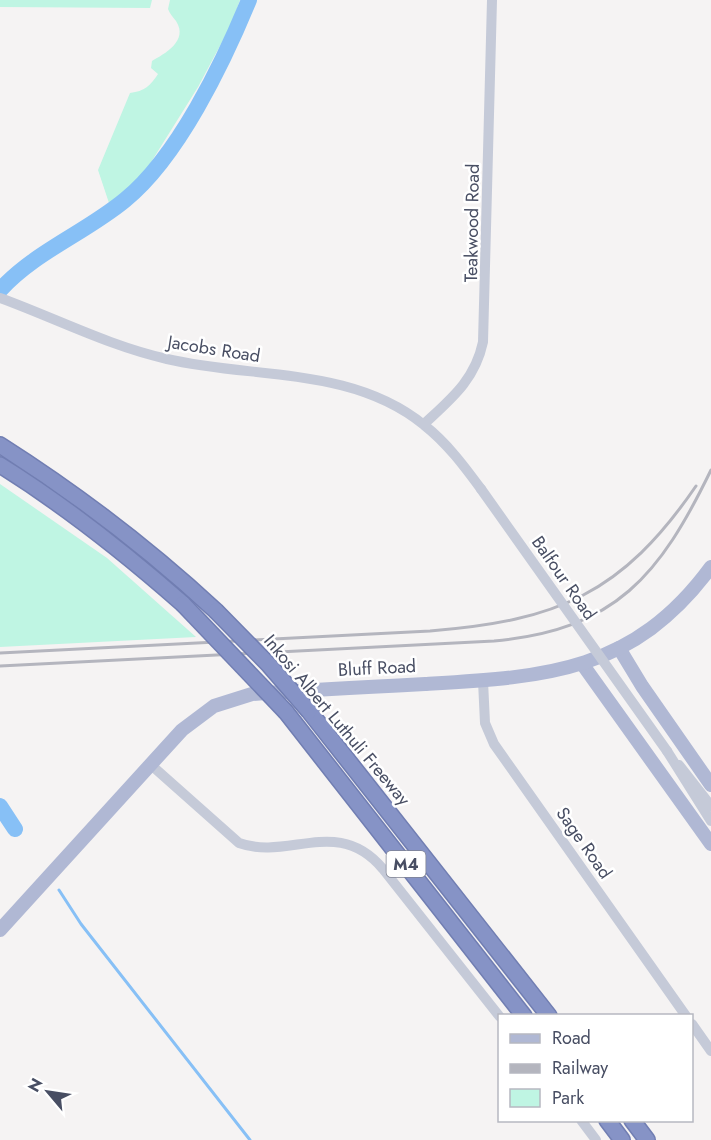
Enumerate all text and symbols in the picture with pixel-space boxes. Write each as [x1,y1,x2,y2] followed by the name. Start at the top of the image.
[458,163,486,283] street label: Teakwood Road
[164,329,262,369] street label: Jacobs Road
[525,531,603,625] street label: Balfour Road
[258,629,417,811] street label: Inkosi Albert Luthuli Freeway
[337,653,417,683] street label: Bluff Road
[550,802,618,884] street label: Sage Road
[386,851,426,877] road number: M4
[498,1014,693,1122] legend
[552,1025,591,1051] text: Road
[552,1055,608,1081] text: Railway
[18,1062,78,1122] north arrow
[22,1074,48,1096] text: N
[552,1085,584,1111] text: Park

